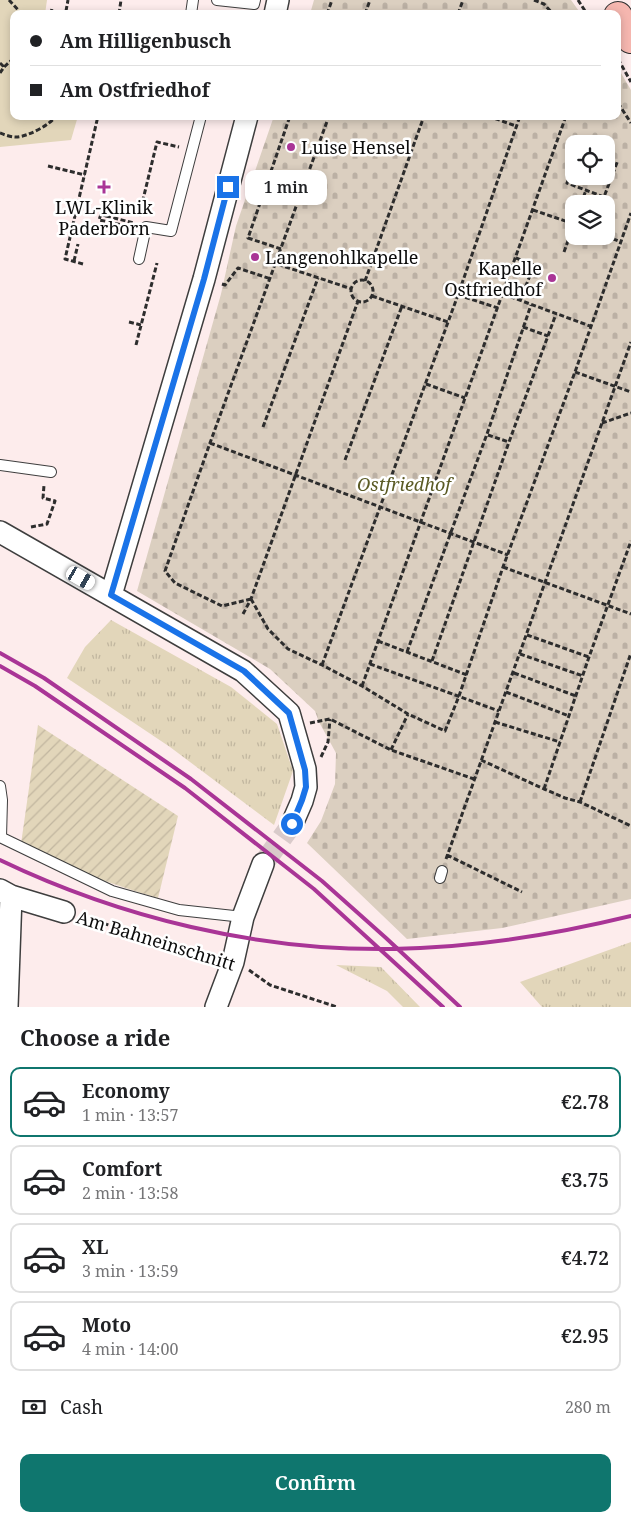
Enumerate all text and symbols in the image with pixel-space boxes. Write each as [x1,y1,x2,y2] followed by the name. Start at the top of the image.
[60,28,231,54] text: Am Hilligenbusch
[60,77,209,103] text: Am Ostfriedhof
[301,135,411,159] place label: Luise Hensel
[565,135,615,245] map controls
[565,135,615,185] button: locate
[285,141,297,153] marker: Luise Hensel
[246,170,328,204] callout: 1 min
[217,176,239,198] route end
[264,176,308,198] text: 1 min
[97,180,111,194] marker: LWL-Klinik Paderborn
[55,195,153,240] place label: LWL-Klinik Paderborn
[565,195,615,245] button: layers
[265,245,418,269] place label: Langenohlkapelle
[249,251,261,263] marker: Langenohlkapelle
[444,256,543,301] place label: Kapelle Ostfriedhof
[546,272,558,284] marker: Kapelle Ostfriedhof
[357,472,454,496] park label: Ostfriedhof
[64,564,97,592] car
[281,813,303,835] route start
[74,904,238,976] street label: Am Bahneinschnitt
[20,1022,170,1052] text: Choose a ride
[82,1078,170,1104] text: Economy
[22,1080,67,1125] icon: car
[561,1089,609,1115] text: €2.78
[82,1104,178,1126] text: 1 min · 13:57
[82,1156,162,1182] text: Comfort
[22,1158,67,1203] icon: car
[561,1167,609,1193] text: €3.75
[82,1182,178,1204] text: 2 min · 13:58
[82,1234,108,1260] text: XL
[22,1236,67,1281] icon: car
[561,1245,609,1271] text: €4.72
[82,1260,178,1282] text: 3 min · 13:59
[82,1312,131,1338] text: Moto
[22,1314,67,1359] icon: car
[561,1323,609,1349] text: €2.95
[82,1338,178,1360] text: 4 min · 14:00
[20,1393,48,1421] icon: cash
[60,1394,103,1420] text: Cash
[565,1396,611,1418] text: 280 m
[20,1454,611,1512] button: Confirm

